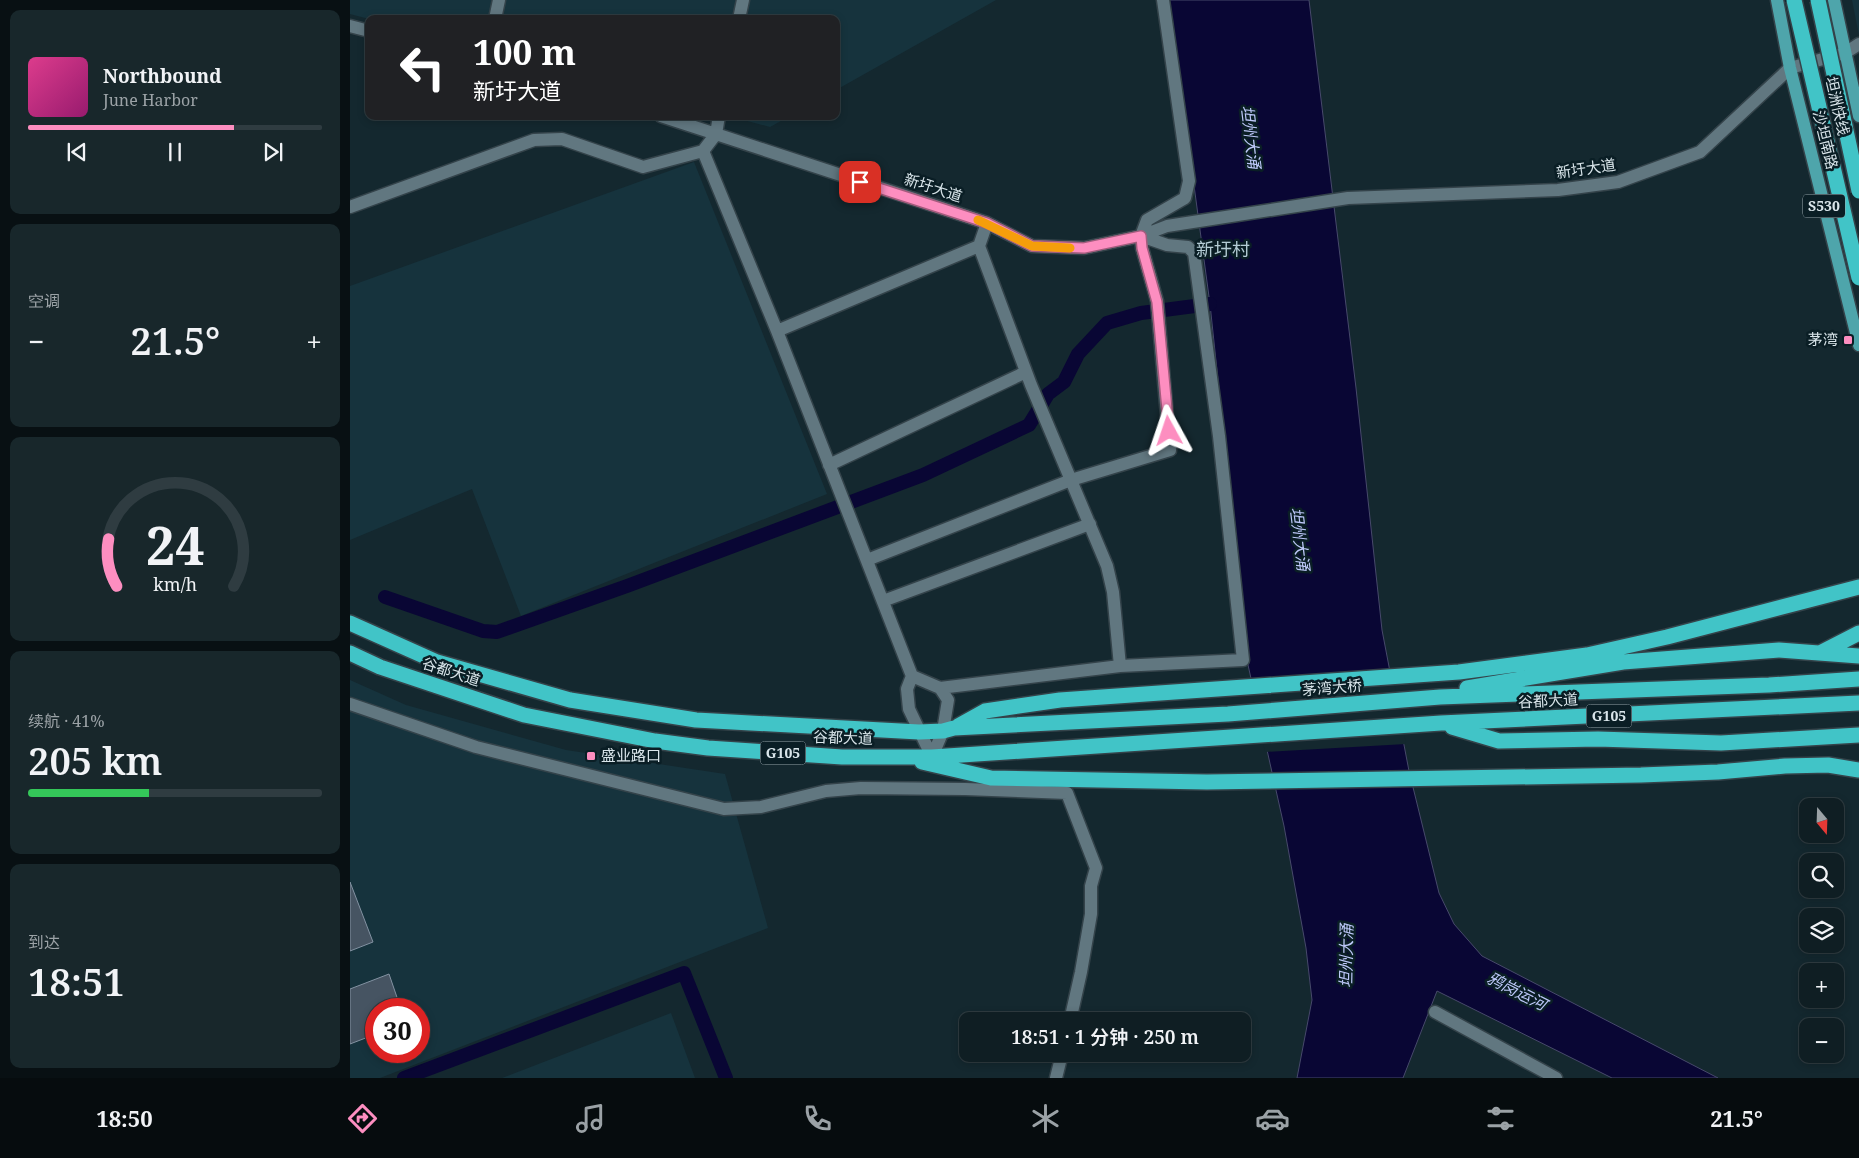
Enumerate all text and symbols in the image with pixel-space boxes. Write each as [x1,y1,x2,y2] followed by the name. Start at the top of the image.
[473,28,576,75] text: 100 m
[390,35,455,100] icon: left
[103,63,222,89] text: Northbound
[1821,74,1854,137] street label: 坦洲快线
[473,75,561,105] text: 新圩大道
[103,89,198,111] text: June Harbor
[1236,104,1266,172] water label: 坦州大涌
[1809,108,1843,171] street label: 沙坦南路
[63,138,91,166] icon: previous
[161,138,189,166] icon: pause
[259,138,287,166] icon: next
[1555,154,1617,182] street label: 新圩大道
[839,161,881,203] pin
[846,168,874,196] icon: arrive
[902,168,965,206] street label: 新圩大道
[1803,195,1845,218] road number: S530
[1196,237,1250,261] district label: 新圩村
[28,290,60,312] text: 空调
[130,314,220,366] text: 21.5°
[28,322,44,360] text: −
[306,322,322,360] text: +
[1808,329,1838,349] place label: 茅湾
[1842,334,1854,346] marker: 茅湾
[1142,404,1194,456] position arrow
[1285,506,1315,574] water label: 坦州大涌
[146,509,204,580] text: 24
[153,572,197,596] text: km/h
[420,652,483,690] street label: 谷都大道
[1301,674,1363,700] street label: 茅湾大桥
[1517,688,1578,712] street label: 谷都大道
[1586,704,1632,728] road number: G105
[28,710,105,732] text: 续航 · 41%
[813,726,873,748] street label: 谷都大道
[28,734,162,786] text: 205 km
[760,741,806,764] road number: G105
[601,745,661,765] place label: 盛业路口
[585,750,597,762] marker: 盛业路口
[1799,798,1844,842] north arrow
[1799,798,1844,1063] map controls
[1799,853,1844,898] button: search
[1799,908,1844,953] button: layers
[1334,922,1358,988] water label: 坦州大涌
[28,931,60,953] text: 到达
[28,955,125,1007] text: 18:51
[1799,963,1844,1008] button: +
[1483,967,1553,1017] water label: 鸦岗运河
[365,998,430,1063] speed limit sign: 30
[1799,1018,1844,1063] button: −
[1011,1024,1199,1050] text: 18:51 · 1 分钟 · 250 m
[345,1101,380,1136] icon: directions
[573,1101,608,1136] icon: music
[800,1101,835,1136] icon: phone
[1028,1101,1063,1136] icon: climate
[1255,1101,1290,1136] icon: car
[1483,1101,1518,1136] icon: filters
[96,1103,153,1133] text: 18:50
[1710,1103,1763,1133] text: 21.5°

